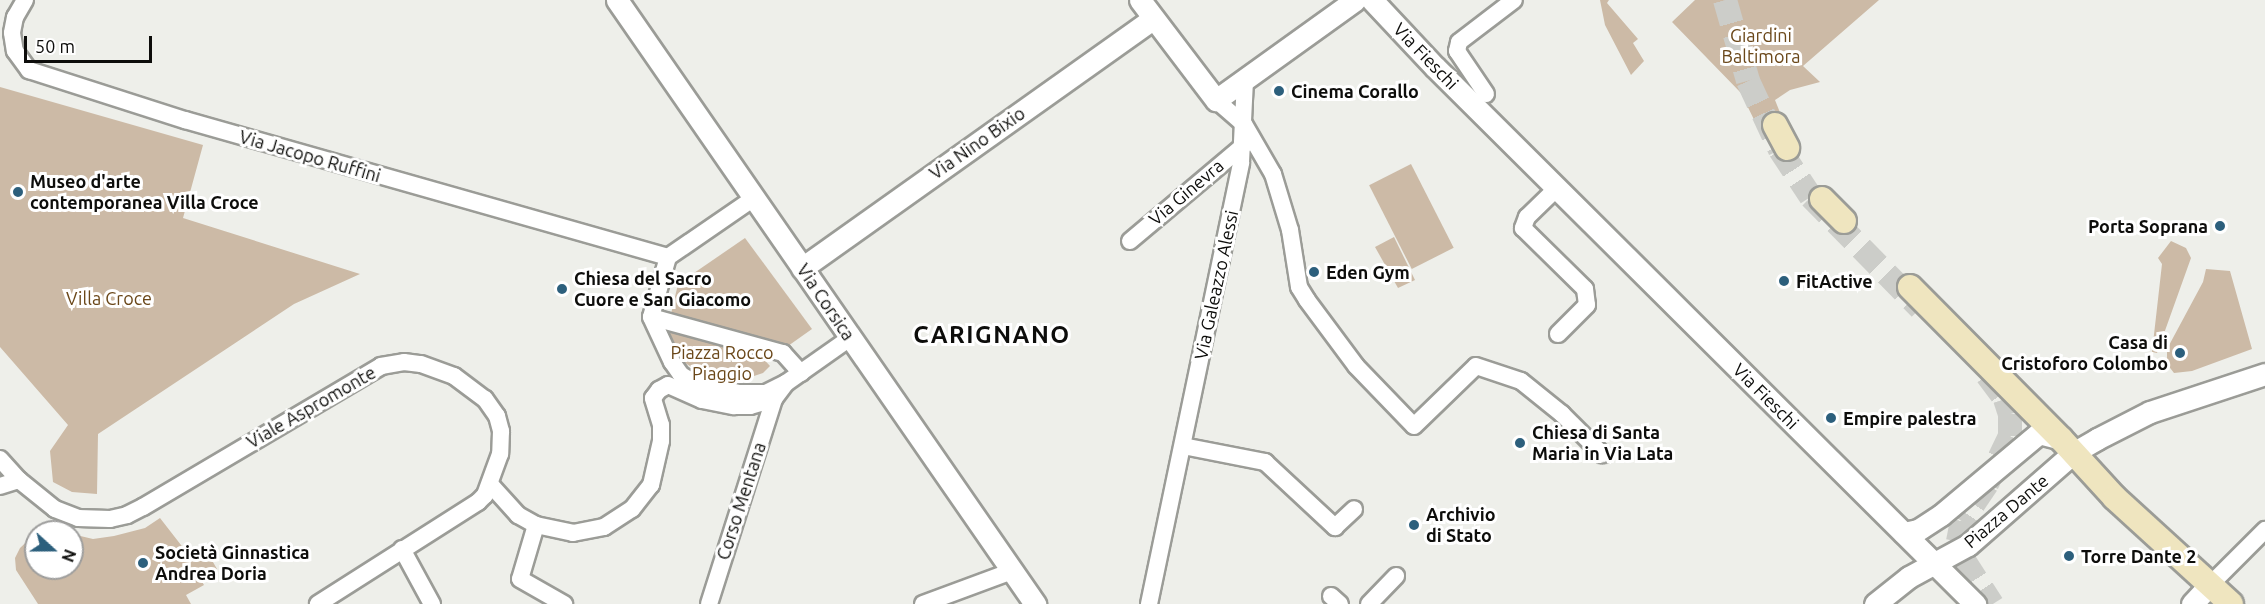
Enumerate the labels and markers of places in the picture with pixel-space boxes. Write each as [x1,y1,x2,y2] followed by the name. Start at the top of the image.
[1291,80,1419,102] place label: Cinema Corallo
[1272,84,1286,98] marker: Cinema Corallo
[30,171,259,213] place label: Museo d'arte contemporanea Villa Croce
[11,185,25,199] marker: Museo d'arte contemporanea Villa Croce
[2088,215,2208,237] place label: Porta Soprana
[2213,219,2227,233] marker: Porta Soprana
[1326,261,1410,283] place label: Eden Gym
[1307,265,1321,279] marker: Eden Gym
[574,268,751,310] place label: Chiesa del Sacro Cuore e San Giacomo
[1796,270,1873,292] place label: FitActive
[1777,274,1791,288] marker: FitActive
[555,282,569,296] marker: Chiesa del Sacro Cuore e San Giacomo
[2001,332,2168,374] place label: Casa di Cristoforo Colombo
[2173,346,2187,360] marker: Casa di Cristoforo Colombo
[1843,407,1977,429] place label: Empire palestra
[1824,411,1838,425] marker: Empire palestra
[1532,422,1673,464] place label: Chiesa di Santa Maria in Via Lata
[1513,436,1527,450] marker: Chiesa di Santa Maria in Via Lata
[1426,504,1496,546] place label: Archivio di Stato
[1407,518,1421,532] marker: Archivio di Stato
[155,542,310,584] place label: Società Ginnastica Andrea Doria
[2081,545,2196,567] place label: Torre Dante 2
[2062,549,2076,563] marker: Torre Dante 2
[136,556,150,570] marker: Società Ginnastica Andrea Doria

